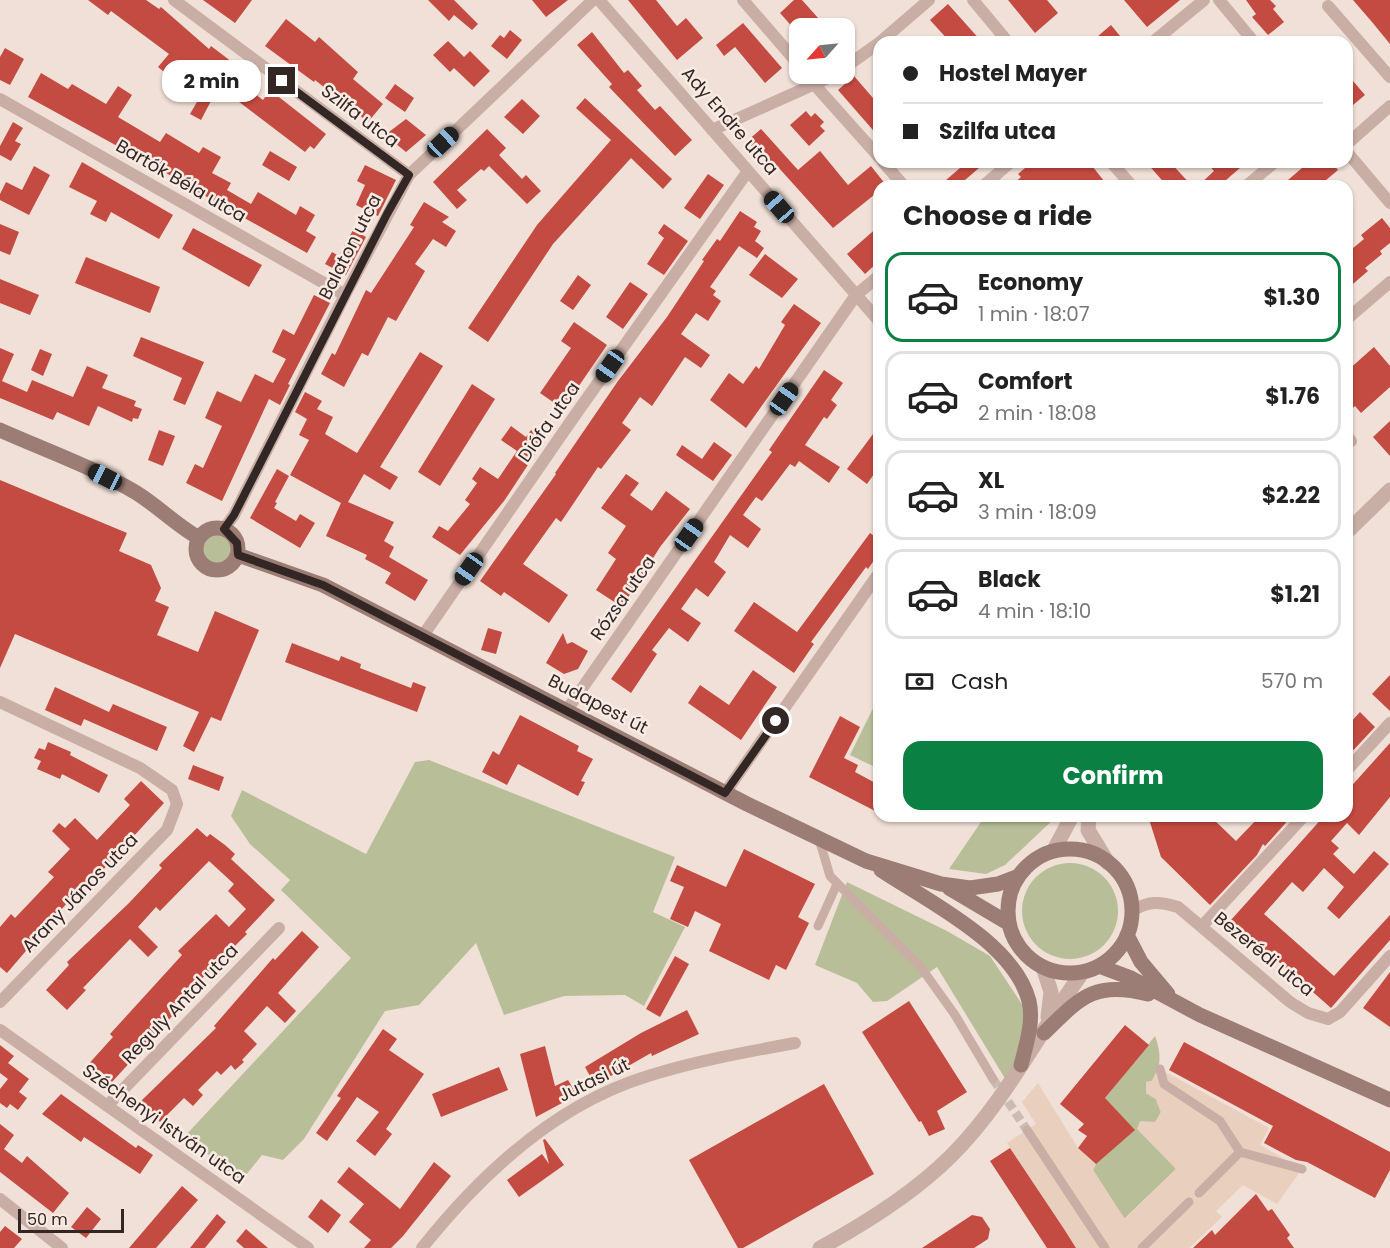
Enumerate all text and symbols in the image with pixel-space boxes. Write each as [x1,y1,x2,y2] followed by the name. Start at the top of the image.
[789,18,855,84] north arrow
[789,18,855,84] map controls
[939,58,1087,89] text: Hostel Mayer
[162,60,261,102] callout: 2 min
[676,61,784,180] street label: Ady Endre utca
[183,67,240,95] text: 2 min
[268,67,295,94] route end
[316,78,404,153] street label: Szilfa utca
[939,116,1056,147] text: Szilfa utca
[424,123,462,161] car
[111,133,251,228] street label: Bartók Béla utca
[760,188,798,226] car
[312,190,387,304] street label: Balaton utca
[903,197,1092,234] text: Choose a ride
[978,267,1083,298] text: Economy
[906,270,960,324] icon: car
[1263,282,1320,313] text: $1.30
[978,300,1090,328] text: 1 min · 18:07
[592,346,628,386] car
[978,366,1072,397] text: Comfort
[906,369,960,423] icon: car
[512,377,585,467] street label: Diófa utca
[766,379,802,419] car
[1265,381,1320,412] text: $1.76
[978,399,1097,427] text: 2 min · 18:08
[85,461,125,493] car
[978,465,1004,496] text: XL
[906,468,960,522] icon: car
[1262,480,1320,511] text: $2.22
[978,498,1097,526] text: 3 min · 18:09
[671,515,707,555] car
[451,549,487,589] car
[584,550,661,645] street label: Rózsa utca
[978,564,1041,595] text: Black
[906,567,960,621] icon: car
[1270,579,1320,610] text: $1.21
[978,597,1091,625] text: 4 min · 18:10
[903,665,936,698] icon: cash
[951,666,1008,697] text: Cash
[1261,667,1323,695] text: 570 m
[544,668,652,739] street label: Budapest út
[762,707,789,734] route start
[903,741,1323,810] button: Confirm
[16,827,143,958] street label: Arany János utca
[1209,906,1320,1002] street label: Bezerédi utca
[116,938,243,1069] street label: Reguly Antal utca
[554,1052,634,1108] street label: Jutasi út
[77,1058,251,1190] street label: Széchenyi István utca
[18,1206,124,1234] scale bar
[27,1208,68,1231] text: 50 m

